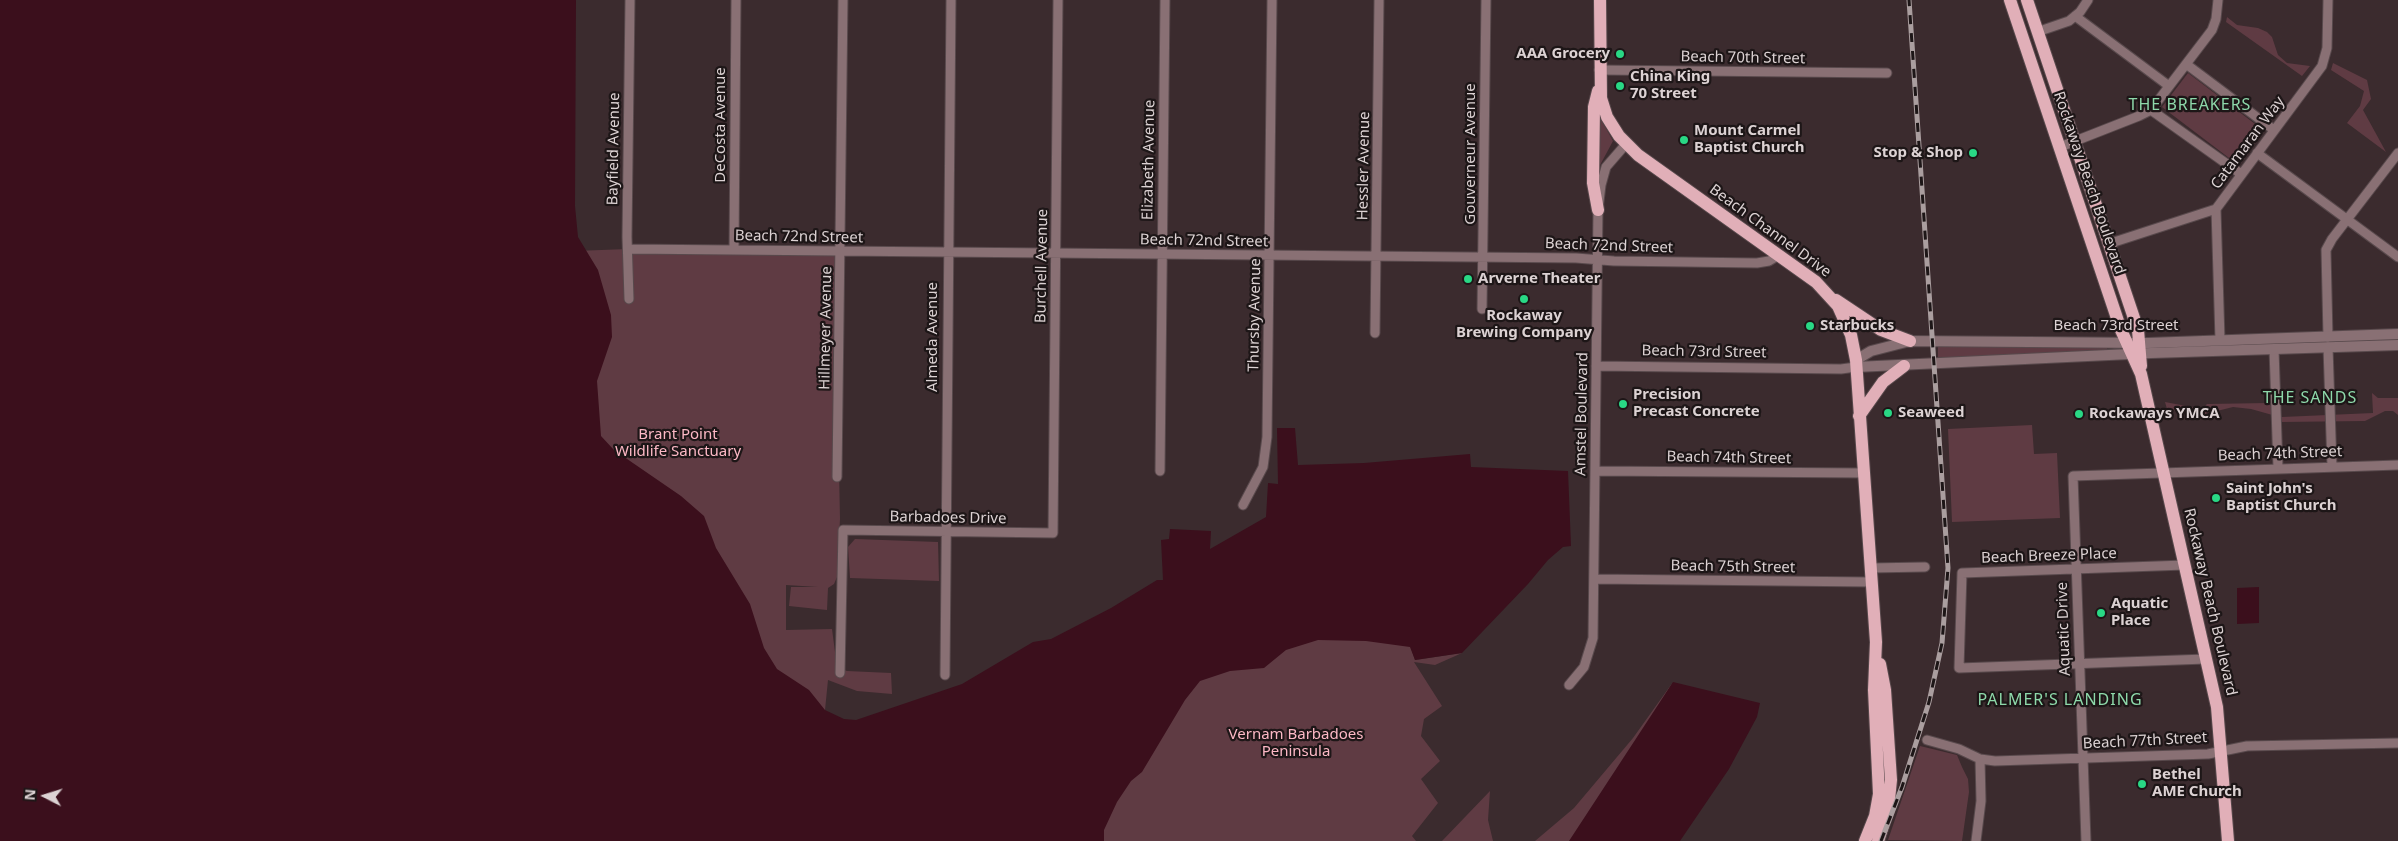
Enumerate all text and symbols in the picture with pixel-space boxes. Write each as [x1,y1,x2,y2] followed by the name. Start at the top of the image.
[1516,45,1610,63] place label: AAA Grocery
[1614,48,1626,60] marker: AAA Grocery
[1681,48,1805,68] street label: Beach 70th Street
[712,67,730,183] street label: DeCosta Avenue
[1630,68,1710,103] place label: China King 70 Street
[1614,80,1626,92] marker: China King 70 Street
[1462,83,1480,225] street label: Gouverneur Avenue
[2049,89,2129,277] street label: Rockaway Beach Boulevard
[604,92,624,206] street label: Bayfield Avenue
[2207,93,2289,193] street label: Catamaran Way
[2127,95,2253,115] district label: THE BREAKERS
[1139,100,1159,220] street label: Elizabeth Avenue
[1354,111,1374,221] street label: Hessler Avenue
[1694,122,1804,157] place label: Mount Carmel Baptist Church
[1678,134,1690,146] marker: Mount Carmel Baptist Church
[1873,144,1963,162] place label: Stop & Shop
[1967,147,1979,159] marker: Stop & Shop
[1706,181,1834,281] street label: Beach Channel Drive
[1032,209,1052,323] street label: Burchell Avenue
[735,227,863,247] street label: Beach 72nd Street
[1140,231,1268,251] street label: Beach 72nd Street
[1545,235,1673,257] street label: Beach 72nd Street
[1245,258,1265,372] street label: Thursby Avenue
[816,266,836,390] street label: Hillmeyer Avenue
[1478,270,1600,288] place label: Arverne Theater
[1462,273,1474,285] marker: Arverne Theater
[924,282,942,392] street label: Almeda Avenue
[1518,293,1530,305] marker: Rockaway Brewing Company
[1456,307,1592,342] place label: Rockaway Brewing Company
[1820,317,1894,335] place label: Starbucks
[2053,317,2179,335] street label: Beach 73rd Street
[1804,320,1816,332] marker: Starbucks
[1641,342,1767,362] street label: Beach 73rd Street
[1572,352,1592,476] street label: Amstel Boulevard
[1633,386,1760,421] place label: Precision Precast Concrete
[2262,388,2358,408] district label: THE SANDS
[1617,398,1629,410] marker: Precision Precast Concrete
[1898,404,1964,422] place label: Seaweed
[2089,405,2220,423] place label: Rockaways YMCA
[1882,407,1894,419] marker: Seaweed
[2073,408,2085,420] marker: Rockaways YMCA
[615,426,741,461] park label: Brant Point Wildlife Sanctuary
[2217,443,2343,465] street label: Beach 74th Street
[1667,448,1791,468] street label: Beach 74th Street
[2226,480,2336,515] place label: Saint John's Baptist Church
[2210,492,2222,504] marker: Saint John's Baptist Church
[2180,506,2240,698] street label: Rockaway Beach Boulevard
[889,508,1007,528] street label: Barbadoes Drive
[1981,545,2117,567] street label: Beach Breeze Place
[1671,557,1795,577] street label: Beach 75th Street
[2053,582,2075,676] street label: Aquatic Drive
[2111,595,2168,630] place label: Aquatic Place
[2095,607,2107,619] marker: Aquatic Place
[1975,690,2145,710] district label: PALMER'S LANDING
[1229,726,1363,761] park label: Vernam Barbadoes Peninsula
[2082,729,2208,753] street label: Beach 77th Street
[2152,766,2242,801] place label: Bethel AME Church
[20,771,70,821] north arrow
[2136,778,2148,790] marker: Bethel AME Church
[20,788,40,801] text: N

